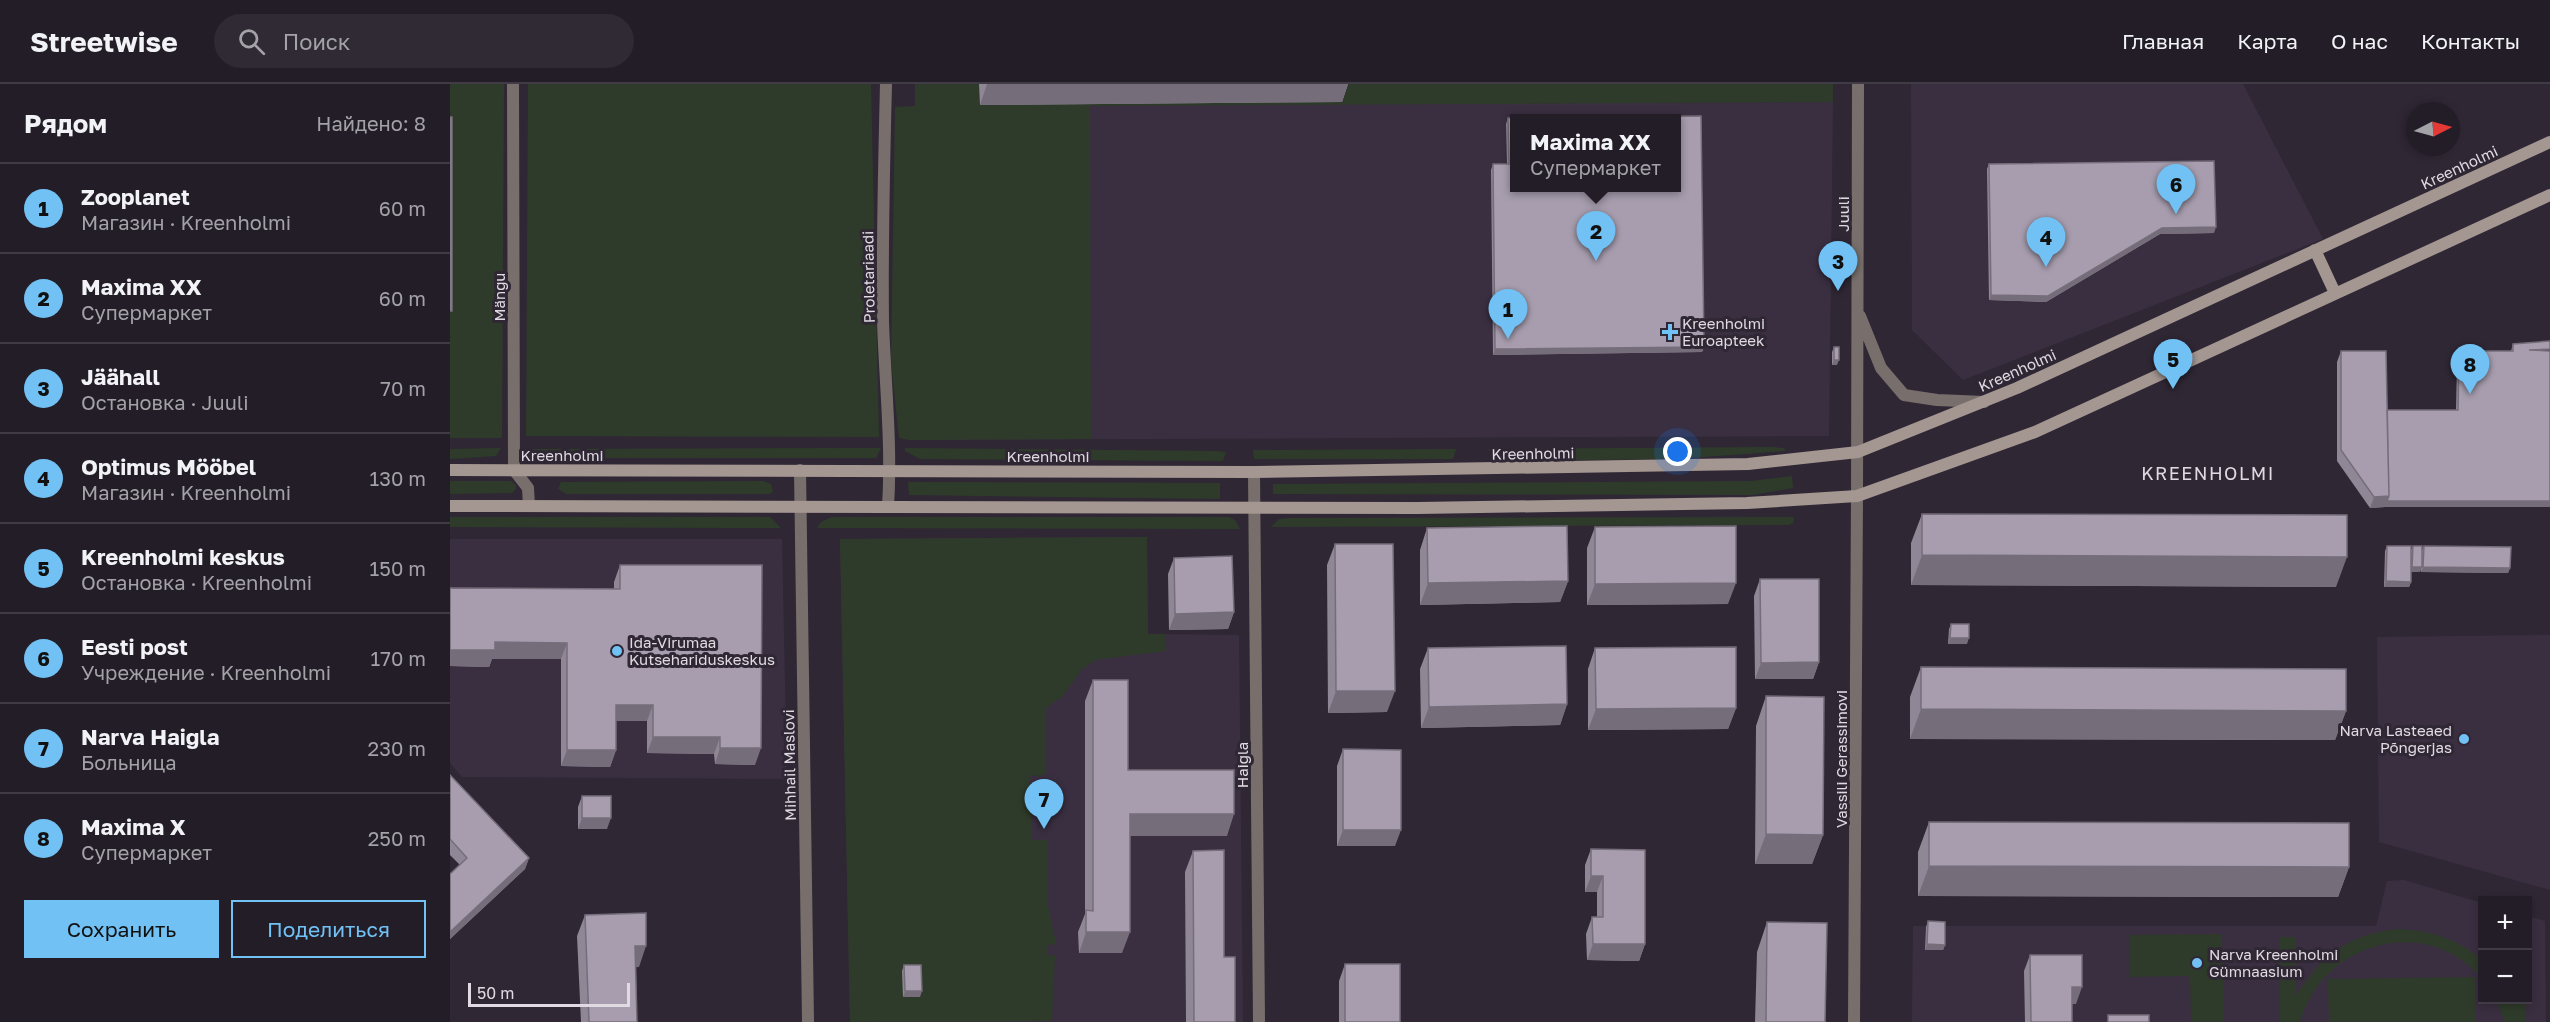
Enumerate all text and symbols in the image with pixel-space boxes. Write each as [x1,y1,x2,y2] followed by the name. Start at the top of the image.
[214,14,634,68] search box
[30,25,178,58] text: Streetwise
[235,25,268,58] icon: search
[283,28,350,55] text: Поиск
[2122,28,2204,54] text: Главная
[2237,28,2298,54] text: Карта
[2331,28,2388,54] text: О нас
[2421,28,2520,54] text: Контакты
[2406,102,2460,156] north arrow
[24,108,107,139] text: Рядом
[316,111,426,135] text: Найдено: 8
[1510,114,1681,192] popup
[1530,128,1651,155] text: Maxima XX
[2418,141,2500,193] street label: Kreenholmi
[1530,155,1661,179] text: Супермаркет
[2156,164,2196,214] pin: 6
[81,183,190,210] text: Zooplanet
[38,196,49,220] text: 1
[379,196,426,220] text: 60 m
[1834,196,1852,232] street label: Juuli
[81,210,291,234] text: Магазин · Kreenholmi
[1576,212,1616,261] pin: 2
[2026,218,2066,267] pin: 4
[858,231,878,323] street label: Proletariaadi
[1818,242,1858,291] pin: 3
[81,273,202,300] text: Maxima XX
[490,273,508,321] street label: Mängu
[37,286,50,310] text: 2
[379,286,426,310] text: 60 m
[1488,290,1528,339] pin: 1
[81,300,212,324] text: Супермаркет
[1682,314,1765,349] place label: Kreenholmi Euroapteek
[1663,325,1677,339] marker: Kreenholmi Euroapteek
[2154,340,2192,389] pin: 5
[2450,344,2490,394] pin: 8
[1975,345,2059,395] street label: Kreenholmi
[81,363,160,390] text: Jäähall
[37,376,50,400] text: 3
[380,376,426,400] text: 70 m
[81,390,249,414] text: Остановка · Juuli
[1663,437,1692,466] your location
[1491,443,1575,463] street label: Kreenholmi
[521,446,604,464] street label: Kreenholmi
[1007,447,1090,465] street label: Kreenholmi
[81,453,256,480] text: Optimus Mööbel
[2141,462,2275,484] district label: KREENHOLMI
[37,466,50,490] text: 4
[370,466,426,490] text: 130 m
[81,480,291,504] text: Магазин · Kreenholmi
[81,543,285,570] text: Kreenholmi keskus
[37,556,50,580] text: 5
[370,556,426,580] text: 150 m
[81,570,312,594] text: Остановка · Kreenholmi
[81,633,188,660] text: Eesti post
[629,633,775,668] place label: Ida-Virumaa Kutsehariduskeskus
[610,644,624,658] marker: Ida-Virumaa Kutsehariduskeskus
[37,646,50,670] text: 6
[371,646,426,670] text: 170 m
[81,660,331,684] text: Учреждение · Kreenholmi
[1832,690,1850,828] street label: Vassili Gerassimovi
[779,709,799,821] street label: Mihhail Maslovi
[2339,721,2452,756] place label: Narva Lasteaed Põngerjas
[81,723,219,750] text: Narva Haigla
[2457,732,2471,746] marker: Narva Lasteaed Põngerjas
[38,736,49,760] text: 7
[368,736,426,760] text: 230 m
[1233,742,1251,788] street label: Haigla
[81,750,177,774] text: Больница
[1024,780,1064,829] pin: 7
[81,813,185,840] text: Maxima X
[37,826,50,850] text: 8
[368,826,426,850] text: 250 m
[81,840,212,864] text: Супермаркет
[2478,896,2532,1004] map controls
[2478,896,2532,950] button: +
[24,900,219,958] button: Сохранить
[231,900,426,958] button: Поделиться
[2209,945,2338,980] place label: Narva Kreenholmi Gümnaasium
[2478,950,2532,1004] button: −
[2190,956,2204,970] marker: Narva Kreenholmi Gümnaasium
[468,980,630,1008] scale bar
[477,983,514,1003] text: 50 m

